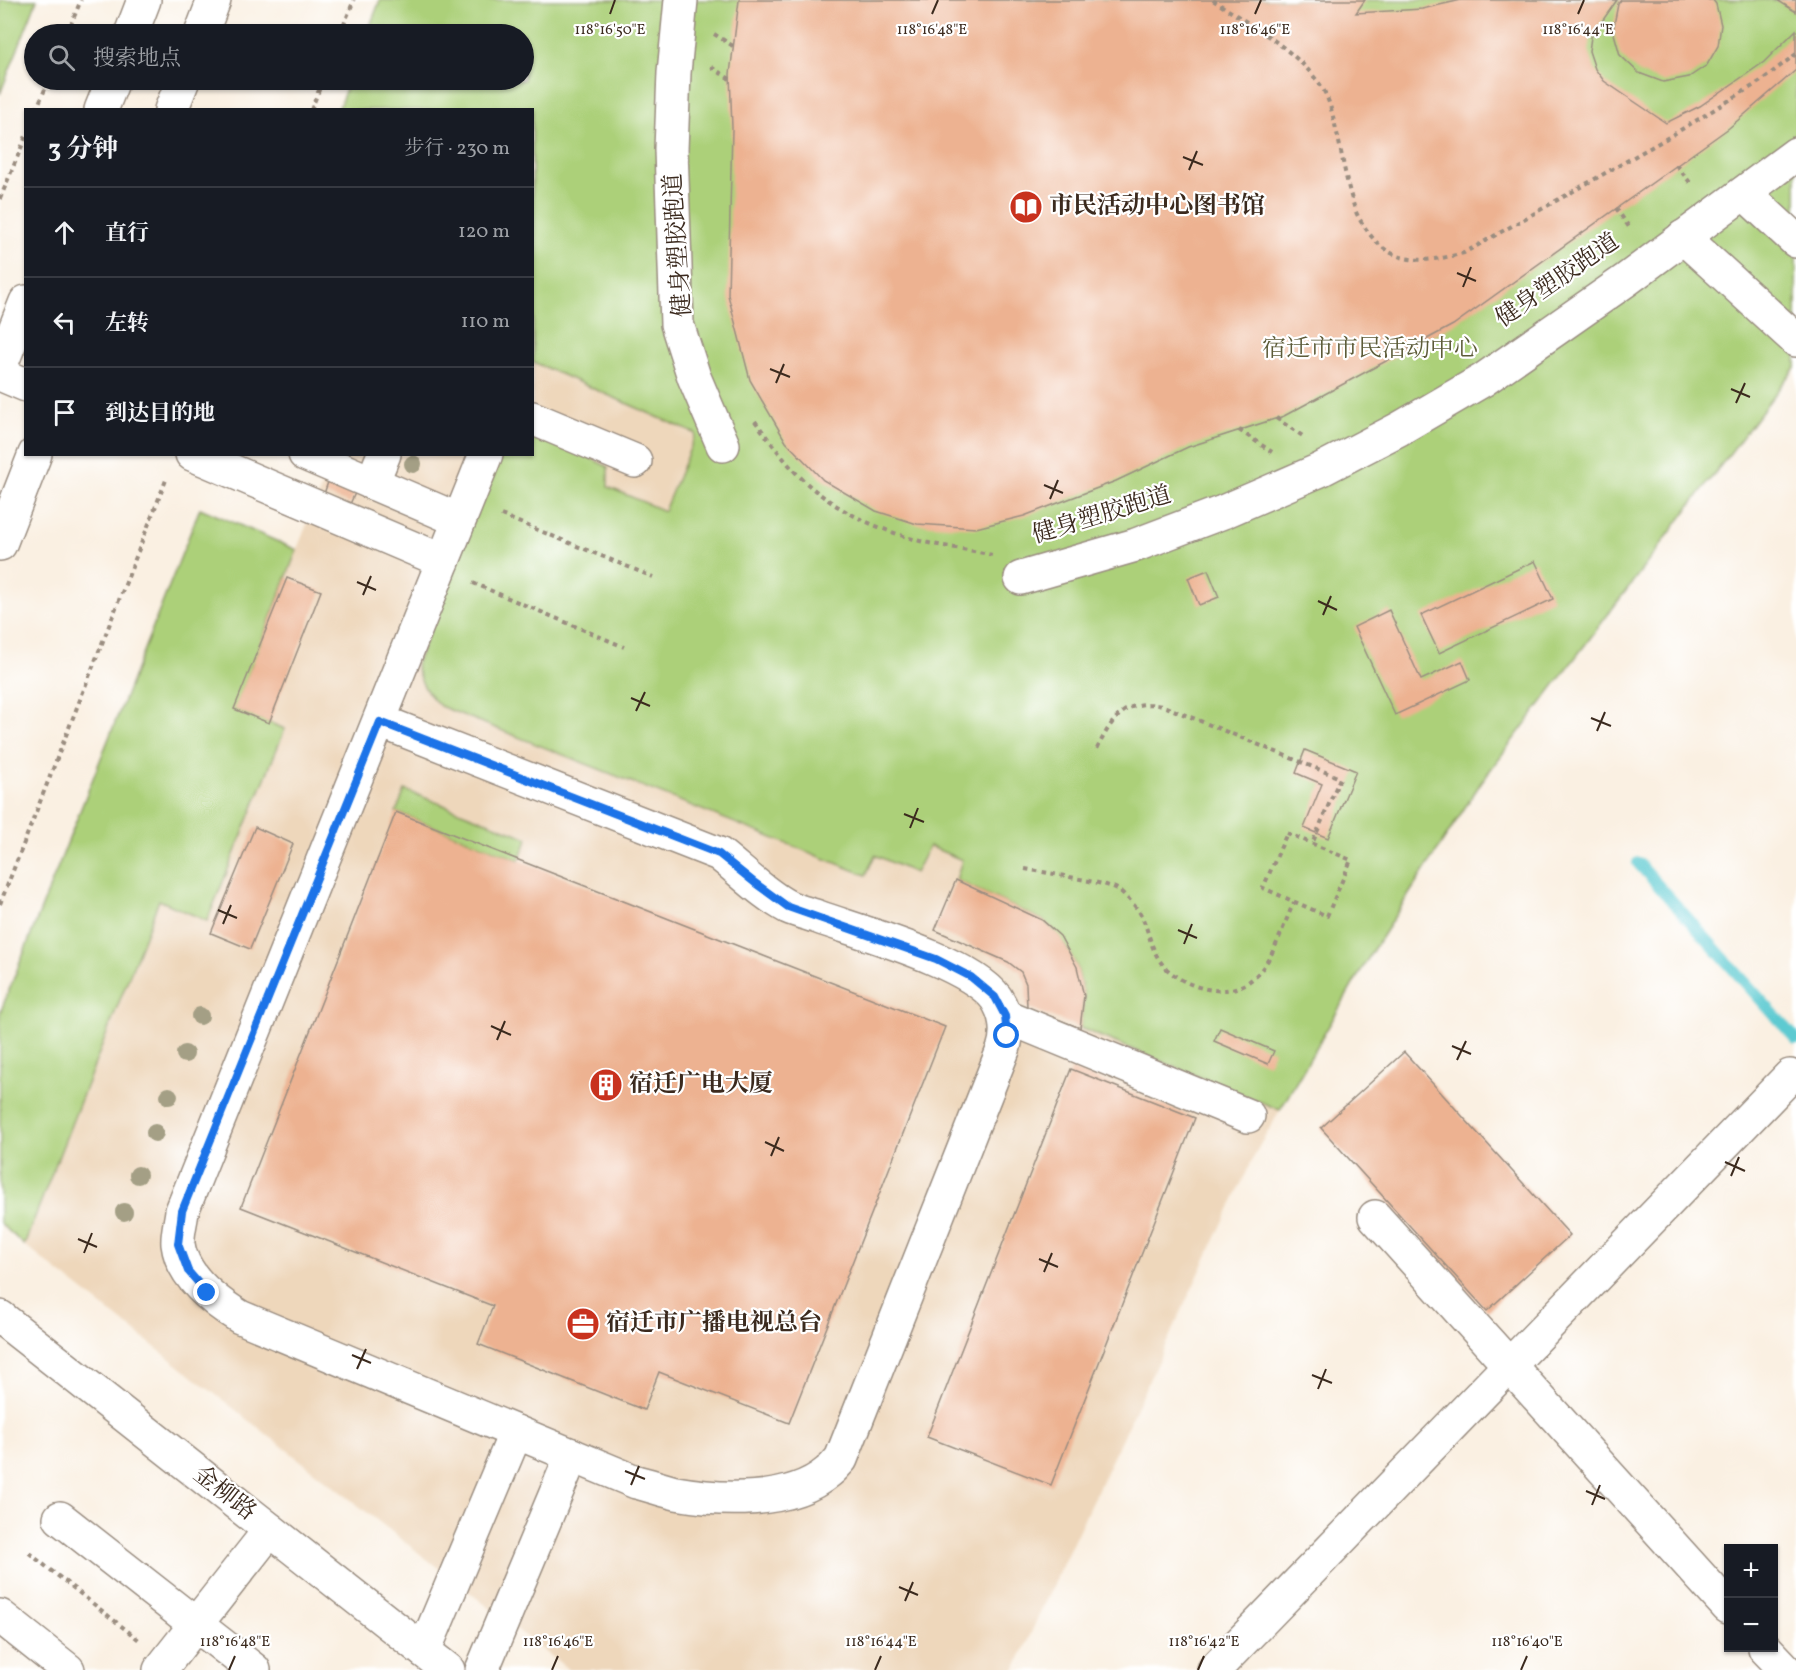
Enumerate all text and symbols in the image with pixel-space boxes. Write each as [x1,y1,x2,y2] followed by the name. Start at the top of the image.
[574,20,646,41] text: 118°16'50"E
[897,20,967,41] text: 118°16'48"E
[1220,20,1290,41] text: 118°16'46"E
[1542,20,1614,41] text: 118°16'44"E
[24,24,534,90] search box
[45,41,78,74] icon: search
[93,44,181,75] text: 搜索地点
[48,132,118,168] text: 3 分钟
[404,135,510,163] text: 步行 · 230 m
[657,172,701,318] street label: 健身塑胶跑道
[1008,189,1044,225] library icon: 市民活动中心图书馆
[1049,190,1265,224] place label: 市民活动中心图书馆
[48,216,81,249] icon: ahead
[458,218,510,246] text: 120 m
[105,219,149,250] text: 直行
[1489,226,1627,336] street label: 健身塑胶跑道
[48,306,81,339] icon: left
[461,308,510,336] text: 110 m
[105,309,149,340] text: 左转
[1262,333,1478,367] park label: 宿迁市市民活动中心
[48,396,81,429] icon: arrive
[105,399,215,430] text: 到达目的地
[1028,479,1176,553] street label: 健身塑胶跑道
[993,1022,1019,1048] route start
[588,1067,624,1103] building icon: 宿迁广电大厦
[629,1068,773,1102] place label: 宿迁广电大厦
[193,1279,219,1305] route end
[565,1306,601,1342] office icon: 宿迁市广播电视总台
[606,1307,822,1341] place label: 宿迁市广播电视总台
[185,1458,263,1530] street label: 金柳路
[1724,1544,1778,1652] map controls
[1724,1544,1778,1598] button: +
[1724,1598,1778,1652] button: −
[200,1632,270,1653] text: 118°16'48"E
[523,1632,593,1653] text: 118°16'46"E
[845,1632,917,1653] text: 118°16'44"E
[1169,1632,1239,1653] text: 118°16'42"E
[1491,1632,1563,1653] text: 118°16'40"E

